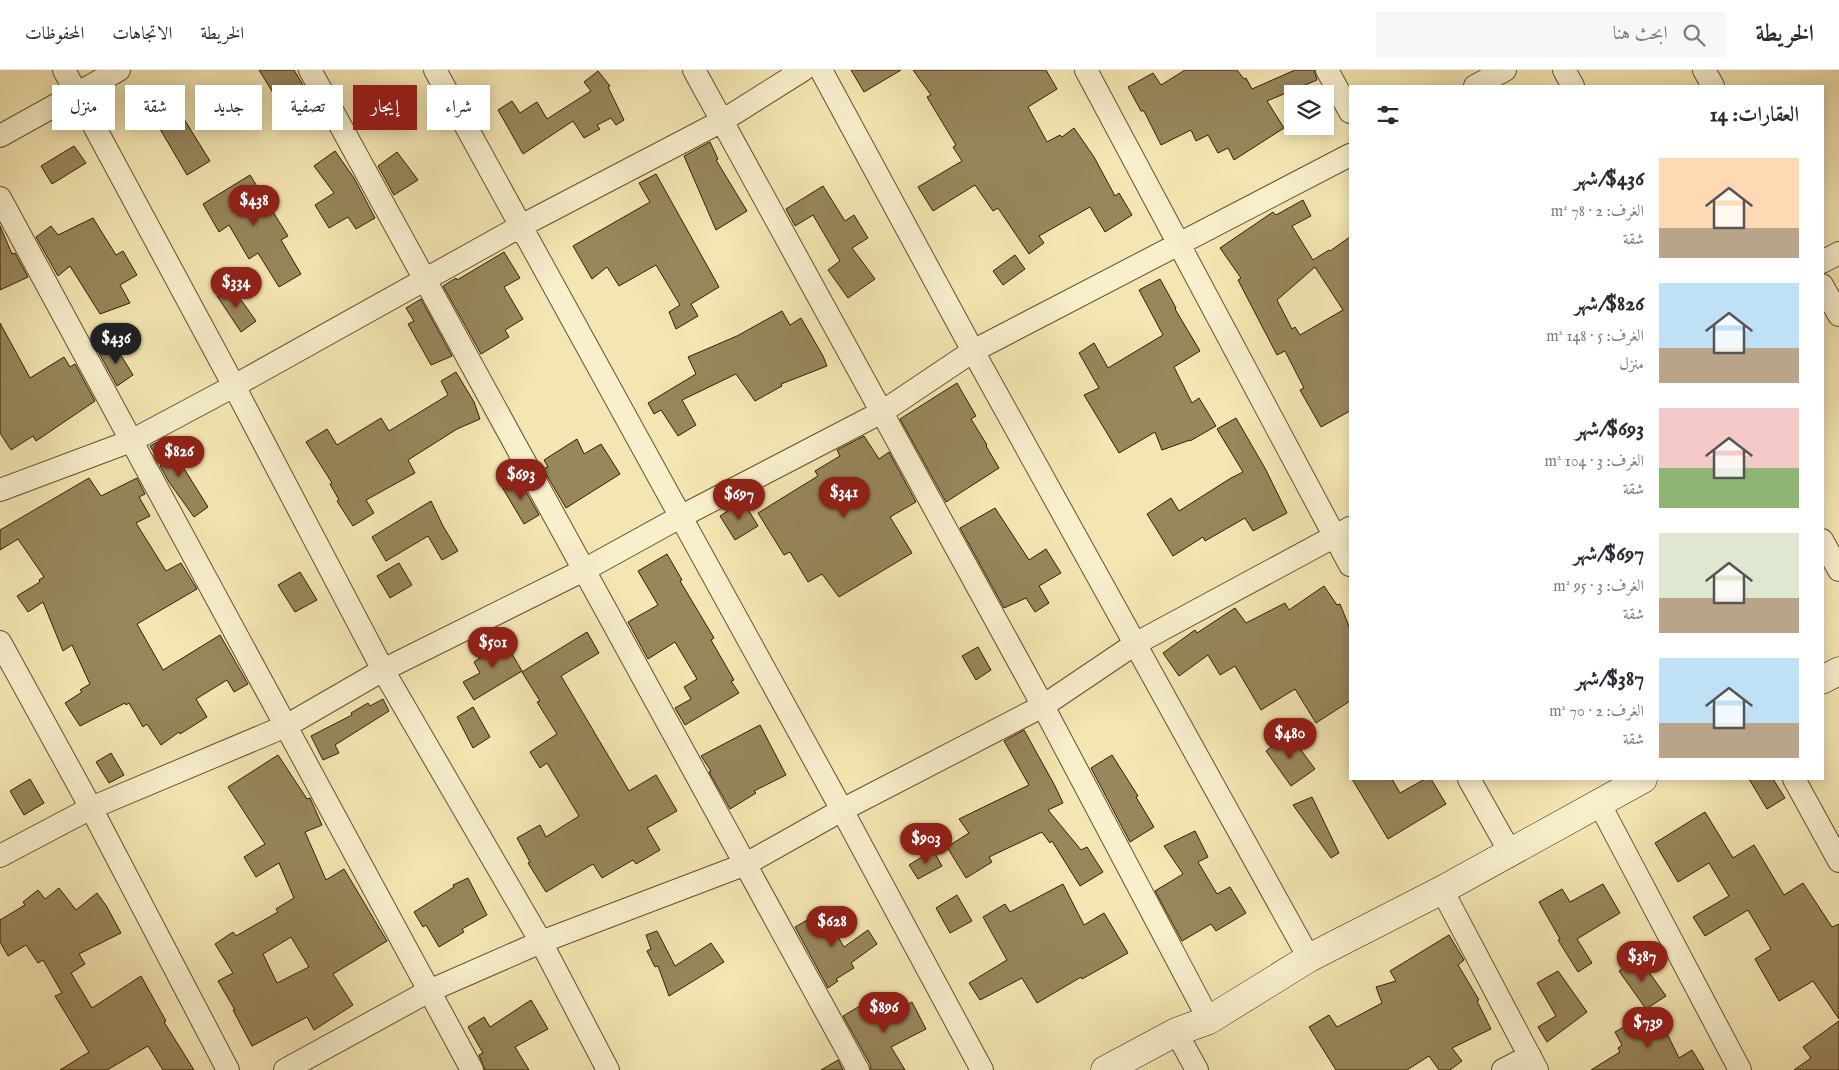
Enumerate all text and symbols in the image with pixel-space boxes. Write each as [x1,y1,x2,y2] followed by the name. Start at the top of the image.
[1376,12,1726,57] search box
[1756,19,1814,50] text: الخريطة
[1680,21,1708,49] icon: search
[1613,22,1668,46] text: ابحث هنا
[25,23,84,46] text: المحفوظات
[112,23,172,46] text: الاتجاهات
[200,23,244,46] text: الخريطة
[52,85,115,130] chip: منزل
[125,85,185,130] chip: شقة
[195,85,262,130] chip: جديد
[272,85,343,130] chip: تصفية
[353,85,417,130] chip: إيجار
[427,85,490,130] chip: شراء
[1284,85,1334,135] map controls
[1284,85,1334,135] button: layers
[1374,101,1402,129] icon: filters
[1710,102,1799,129] text: العقارات: 14
[1574,166,1644,193] text: $436/شهر
[1699,178,1759,238] icon: home
[224,184,284,227] pin: $438
[240,191,268,211] text: $438
[1551,202,1644,222] text: الغرف: 2 · 78 m²
[1623,230,1644,250] text: شقة
[206,266,266,309] pin: $334
[222,273,250,293] text: $334
[1574,291,1644,318] text: $826/شهر
[1699,303,1759,363] icon: home
[86,322,146,365] pin: $436
[1546,327,1644,347] text: الغرف: 5 · 148 m²
[101,329,131,349] text: $436
[1619,355,1644,375] text: منزل
[1575,416,1644,443] text: $693/شهر
[1699,428,1759,488] icon: home
[149,436,209,478] pin: $826
[164,442,194,462] text: $826
[1545,452,1644,472] text: الغرف: 3 · 104 m²
[491,458,551,501] pin: $693
[507,465,535,485] text: $693
[814,476,874,519] pin: $341
[709,478,769,521] pin: $697
[1623,480,1644,500] text: شقة
[830,483,858,503] text: $341
[724,485,754,505] text: $697
[1573,541,1644,568] text: $697/شهر
[1699,553,1759,613] icon: home
[1553,577,1644,597] text: الغرف: 3 · 95 m²
[1623,605,1644,625] text: شقة
[463,626,523,669] pin: $501
[479,633,507,653] text: $501
[1575,666,1644,693] text: $387/شهر
[1699,678,1759,738] icon: home
[1549,702,1644,722] text: الغرف: 2 · 70 m²
[1260,718,1320,760] pin: $480
[1275,724,1305,744] text: $480
[1623,730,1644,750] text: شقة
[896,822,956,865] pin: $903
[911,829,941,849] text: $903
[802,906,862,948] pin: $628
[817,912,847,932] text: $628
[1612,940,1672,983] pin: $387
[1628,947,1656,967] text: $387
[854,992,914,1034] pin: $896
[870,998,898,1018] text: $896
[1618,1006,1678,1049] pin: $739
[1633,1013,1663,1033] text: $739

